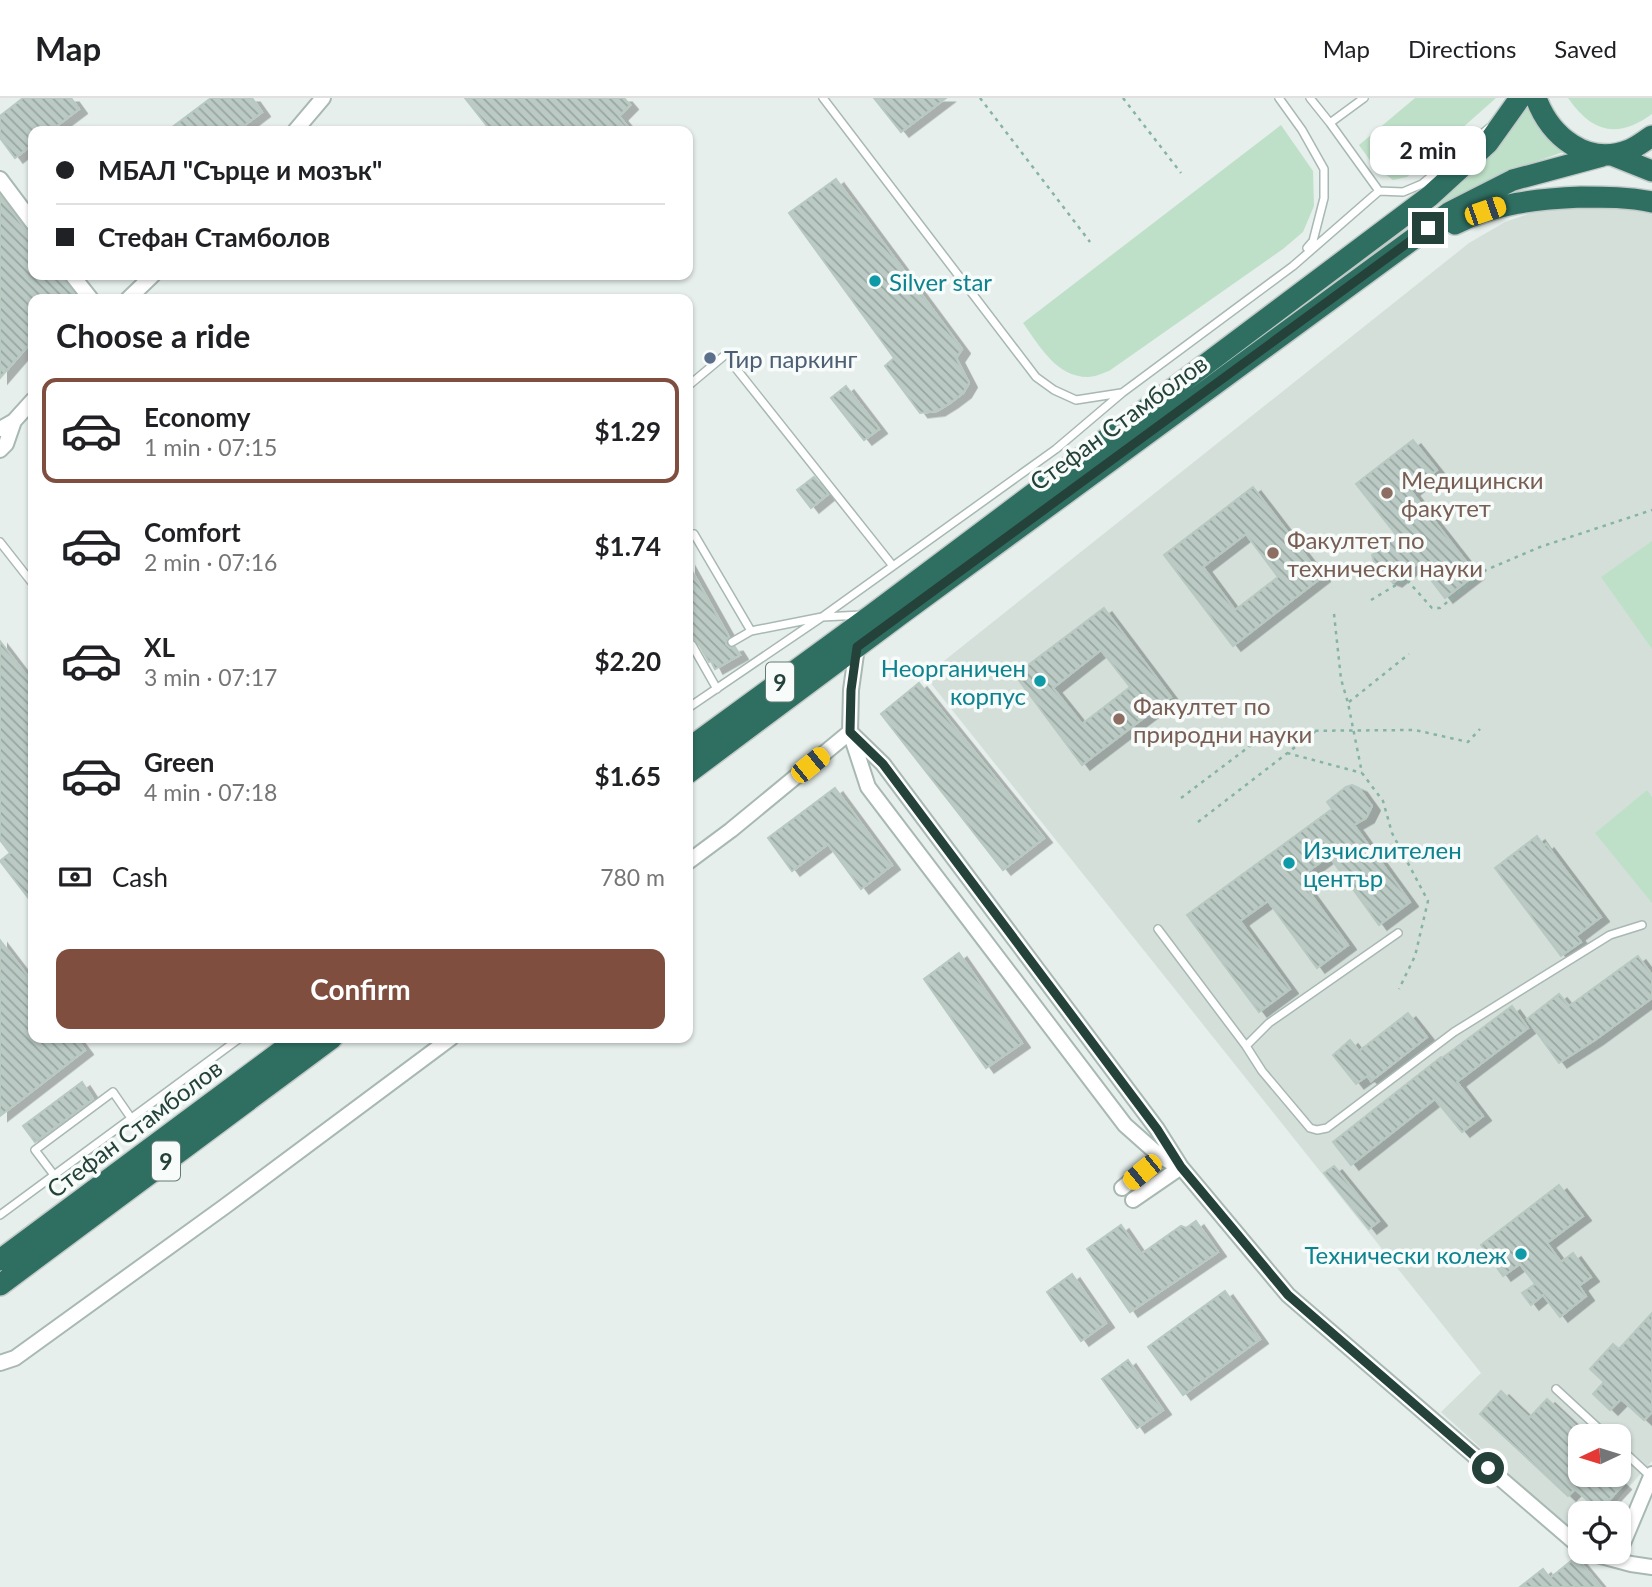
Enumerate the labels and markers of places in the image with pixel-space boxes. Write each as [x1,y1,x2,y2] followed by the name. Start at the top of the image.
[889,267,992,296] place label: Silver star
[867,273,883,289] marker: Silver star
[724,344,858,373] place label: Тир паркинг
[702,350,718,366] marker: Тир паркинг
[1401,465,1544,522] place label: Медицински факутет
[1379,485,1395,501] marker: Медицински факутет
[1287,525,1483,582] place label: Факултет по технически науки
[1265,545,1281,561] marker: Факултет по технически науки
[881,653,1026,710] place label: Неорганичен корпус
[1032,673,1048,689] marker: Неорганичен корпус
[1133,691,1312,748] place label: Факултет по природни науки
[1111,711,1127,727] marker: Факултет по природни науки
[1303,835,1462,892] place label: Изчислителен център
[1281,855,1297,871] marker: Изчислителен център
[1304,1240,1507,1269] place label: Технически колеж
[1513,1246,1529,1262] marker: Технически колеж

